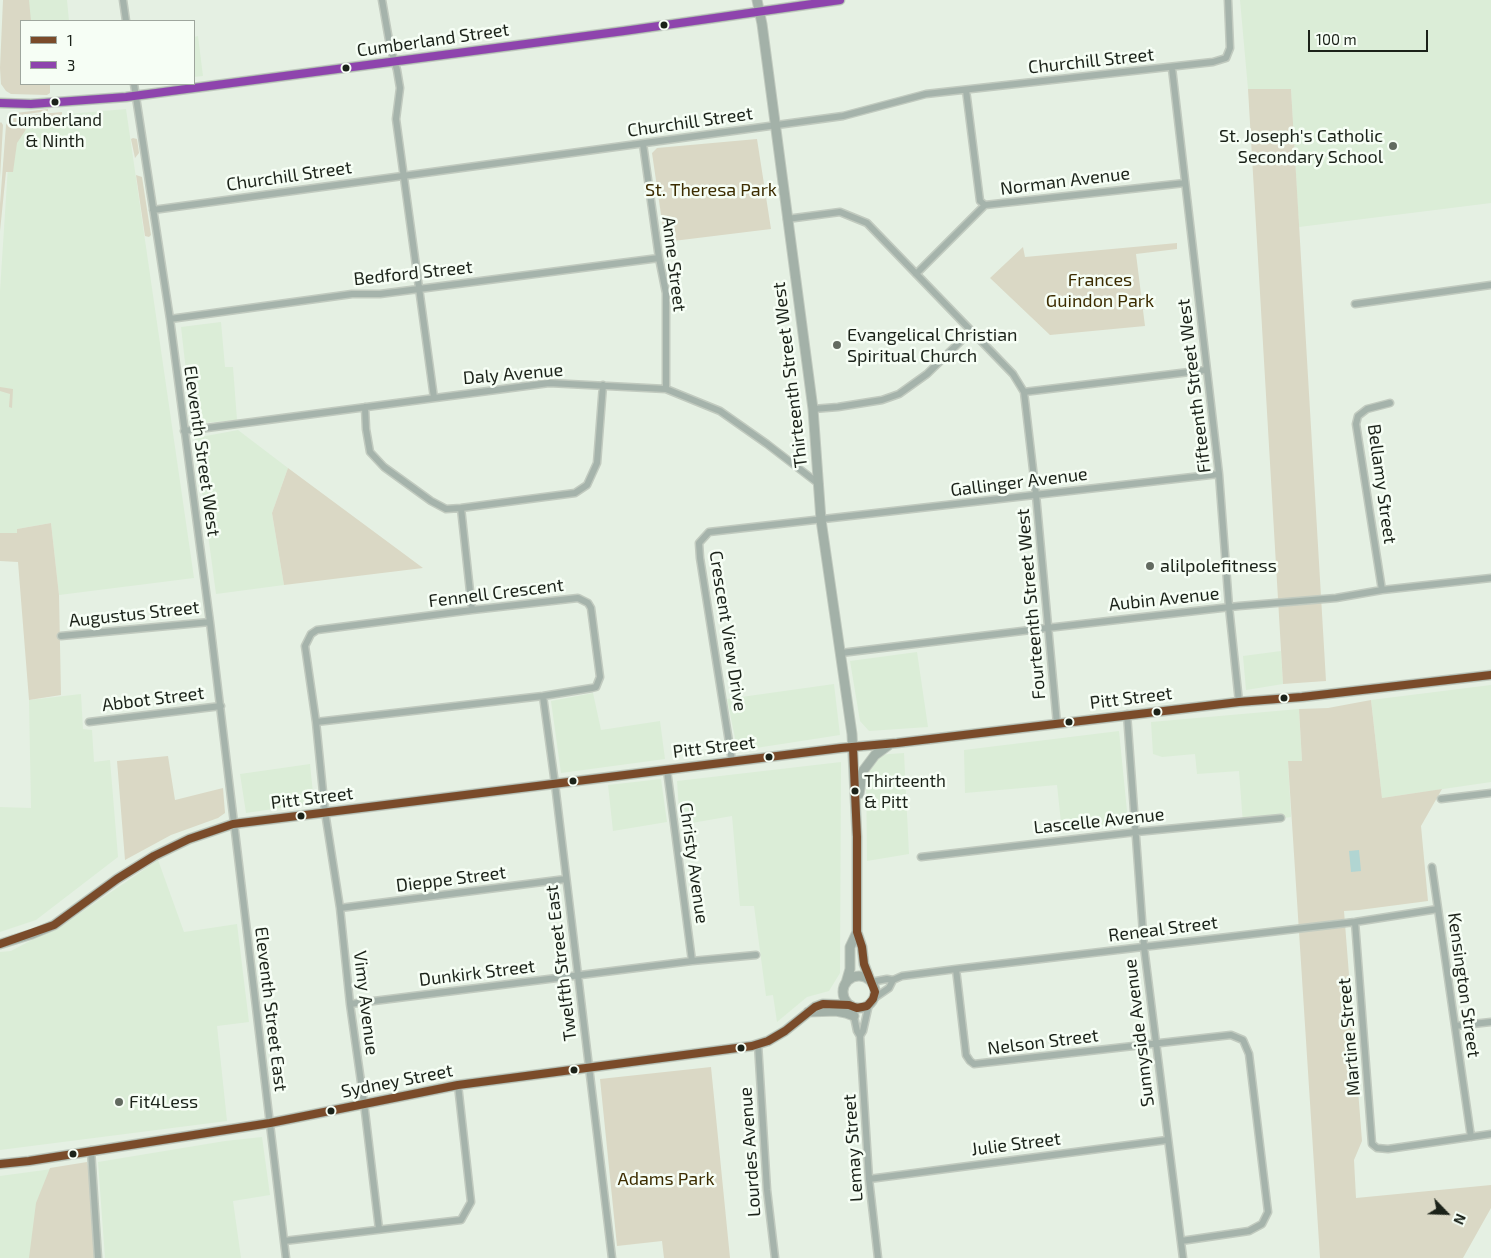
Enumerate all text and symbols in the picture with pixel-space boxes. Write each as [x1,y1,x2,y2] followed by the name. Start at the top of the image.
[356,19,510,61] street label: Cumberland Street
[20,20,195,85] legend
[659,20,669,30] unlabelled marker
[1311,20,1431,52] scale bar
[1316,30,1357,48] text: 100 m
[67,31,73,49] text: 1
[1027,44,1155,78] street label: Churchill Street
[67,56,75,74] text: 3
[341,63,351,73] unlabelled marker
[50,97,60,107] marker: Cumberland & Ninth
[626,103,754,141] street label: Churchill Street
[8,110,102,150] place label: Cumberland & Ninth
[1219,125,1383,168] place label: St. Joseph's Catholic Secondary School
[1387,140,1399,152] marker: St. Joseph's Catholic Secondary School
[225,157,353,195] street label: Churchill Street
[999,162,1131,200] street label: Norman Avenue
[645,179,777,201] park label: St. Theresa Park
[657,215,691,313] street label: Anne Street
[352,256,474,290] street label: Bedford Street
[1046,269,1154,312] park label: Frances Guindon Park
[768,281,812,469] street label: Thirteenth Street West
[1173,298,1215,474] street label: Fifteenth Street West
[847,324,1018,366] place label: Evangelical Christian Spiritual Church
[831,339,843,351] marker: Evangelical Christian Spiritual Church
[462,359,564,389] street label: Daly Avenue
[179,364,225,538] street label: Eleventh Street West
[1363,423,1401,545] street label: Bellamy Street
[949,463,1089,501] street label: Gallinger Avenue
[1012,508,1050,700] street label: Fourteenth Street West
[705,549,751,713] street label: Crescent View Drive
[1160,555,1277,577] place label: alilpolefitness
[1144,560,1156,572] marker: alilpolefitness
[427,574,565,612] street label: Fennell Crescent
[1108,582,1220,616] street label: Aubin Avenue
[68,596,200,632] street label: Augustus Street
[101,682,205,716] street label: Abbot Street
[1089,682,1173,714] street label: Pitt Street
[1279,693,1289,703] unlabelled marker
[1152,707,1162,717] unlabelled marker
[1064,717,1074,727] unlabelled marker
[672,731,756,763] street label: Pitt Street
[764,752,774,762] unlabelled marker
[864,771,946,811] place label: Thirteenth & Pitt
[568,776,578,786] unlabelled marker
[270,782,354,814] street label: Pitt Street
[850,786,860,796] marker: Thirteenth & Pitt
[675,801,713,925] street label: Christy Avenue
[1033,803,1165,839] street label: Lascelle Avenue
[296,811,306,821] unlabelled marker
[395,862,507,896] street label: Dieppe Street
[541,884,581,1042] street label: Twelfth Street East
[1443,911,1485,1059] street label: Kensington Street
[1107,912,1219,946] street label: Reneal Street
[250,925,292,1093] street label: Eleventh Street East
[349,950,383,1056] street label: Vimy Avenue
[418,955,536,991] street label: Dunkirk Street
[1119,958,1159,1108] street label: Sunnyside Avenue
[1333,977,1365,1097] street label: Martine Street
[986,1024,1100,1060] street label: Nelson Street
[736,1043,746,1053] unlabelled marker
[339,1060,455,1102] street label: Sydney Street
[569,1065,579,1075] unlabelled marker
[735,1086,765,1218] street label: Lourdes Avenue
[129,1091,198,1113] place label: Fit4Less
[838,1093,868,1203] street label: Lemay Street
[113,1096,125,1108] marker: Fit4Less
[326,1106,336,1116] unlabelled marker
[970,1128,1062,1160] street label: Julie Street
[68,1149,78,1159] unlabelled marker
[617,1168,715,1190] park label: Adams Park
[1421,1188,1471,1238] north arrow
[1450,1211,1470,1227] text: N

